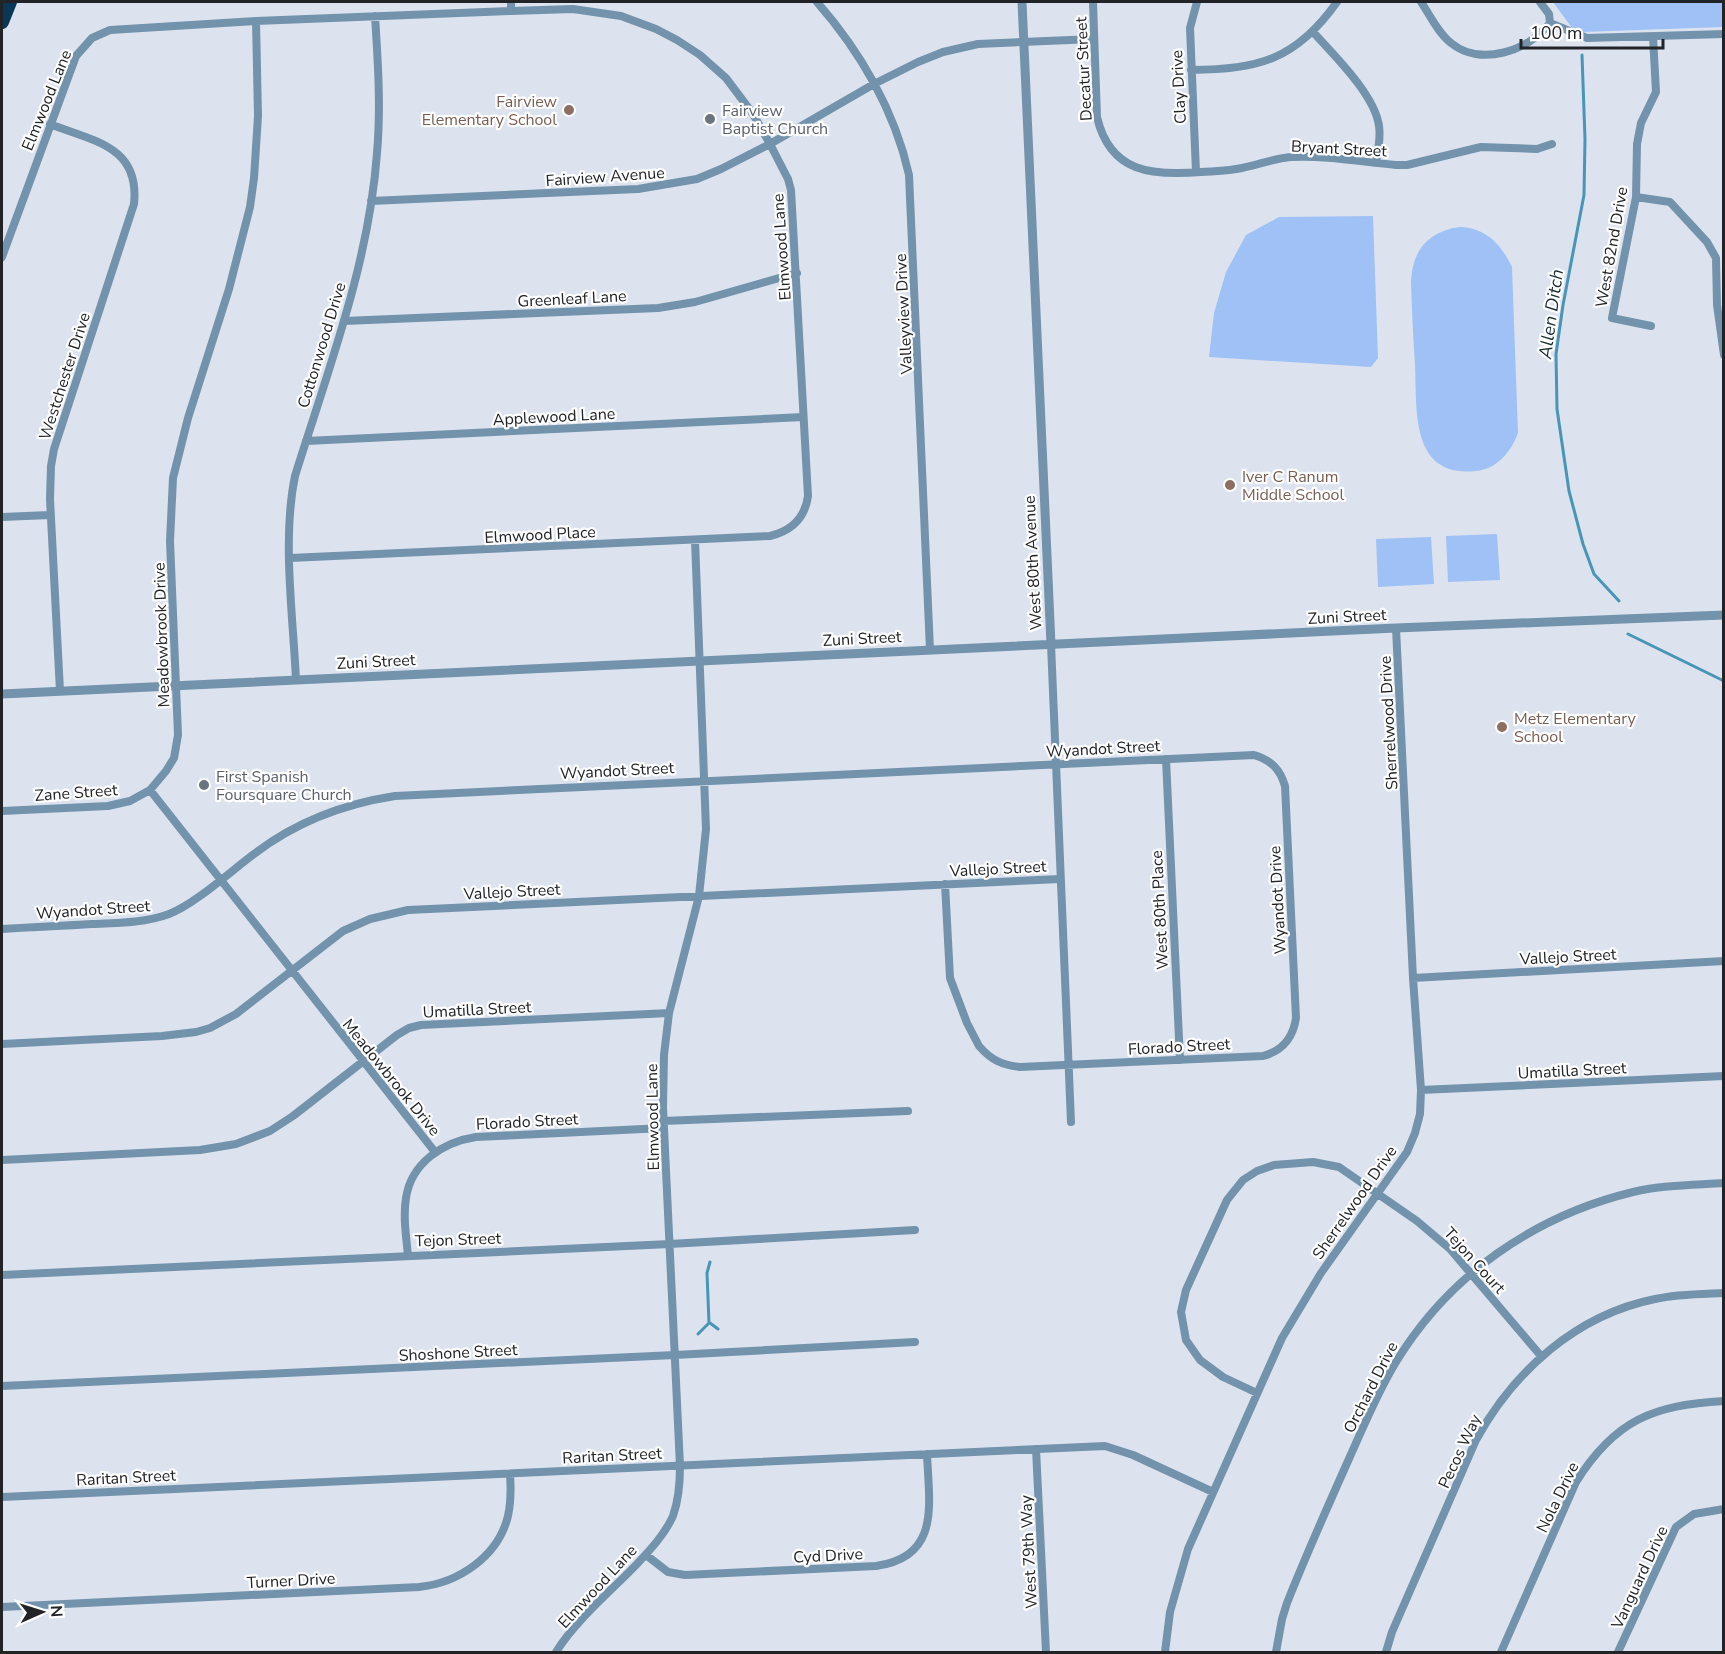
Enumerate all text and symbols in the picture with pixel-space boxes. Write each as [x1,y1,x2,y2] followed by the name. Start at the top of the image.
[1521,12,1664,50] scale bar
[1070,16,1098,122] street label: Decatur Street
[1530,21,1582,45] text: 100 m
[17,47,77,154] street label: Elmwood Lane
[1166,49,1192,125] street label: Clay Drive
[422,91,558,131] place label: Fairview Elementary School
[722,100,828,140] place label: Fairview Baptist Church
[562,103,576,117] marker: Fairview Elementary School
[703,112,717,126] marker: Fairview Baptist Church
[1290,136,1388,163] street label: Bryant Street
[545,162,665,192] street label: Fairview Avenue
[1591,185,1633,309] street label: West 82nd Drive
[767,193,797,301] street label: Elmwood Lane
[890,253,918,376] street label: Valleyview Drive
[1533,268,1569,361] water label: Allen Ditch
[292,280,352,411] street label: Cottonwood Drive
[517,285,627,313] street label: Greenleaf Lane
[34,310,96,443] street label: Westchester Drive
[492,403,616,431] street label: Applewood Lane
[1242,466,1344,506] place label: Iver C Ranum Middle School
[1223,478,1237,492] marker: Iver C Ranum Middle School
[1018,495,1048,631] street label: West 80th Avenue
[484,521,596,549] street label: Elmwood Place
[148,562,176,708] street label: Meadowbrook Drive
[1307,604,1387,630] street label: Zuni Street
[822,626,902,652] street label: Zuni Street
[336,649,416,675] street label: Zuni Street
[1374,655,1404,791] street label: Sherrelwood Drive
[1514,708,1636,748] place label: Metz Elementary School
[1495,720,1509,734] marker: Metz Elementary School
[1045,735,1161,763] street label: Wyandot Street
[559,757,675,785] street label: Wyandot Street
[216,766,352,806] place label: First Spanish Foursquare Church
[197,778,211,792] marker: First Spanish Foursquare Church
[34,779,119,807] street label: Zane Street
[1264,845,1292,955] street label: Wyandot Drive
[1146,850,1174,970] street label: West 80th Place
[948,855,1047,883] street label: Vallejo Street
[462,878,561,906] street label: Vallejo Street
[35,895,151,925] street label: Wyandot Street
[1518,943,1617,971] street label: Vallejo Street
[422,996,532,1024] street label: Umatilla Street
[337,1014,445,1141] street label: Meadowbrook Drive
[1127,1033,1231,1061] street label: Florado Street
[1517,1057,1627,1085] street label: Umatilla Street
[641,1063,665,1171] street label: Elmwood Lane
[475,1108,579,1136] street label: Florado Street
[1307,1141,1402,1264] street label: Sherrelwood Drive
[1438,1223,1510,1299] street label: Tejon Court
[414,1227,502,1253] street label: Tejon Street
[1338,1338,1403,1437] street label: Orchard Drive
[398,1339,518,1367] street label: Shoshone Street
[1433,1410,1487,1492] street label: Pecos Way
[562,1442,663,1470] street label: Raritan Street
[1531,1458,1584,1536] street label: Nola Drive
[76,1464,177,1492] street label: Raritan Street
[1015,1494,1043,1609] street label: West 79th Way
[1606,1522,1673,1634] street label: Vanguard Drive
[553,1540,642,1633] street label: Elmwood Lane
[793,1543,864,1569] street label: Cyd Drive
[246,1568,336,1594] street label: Turner Drive
[12,1582,72,1642] north arrow
[45,1605,67,1618] text: N

